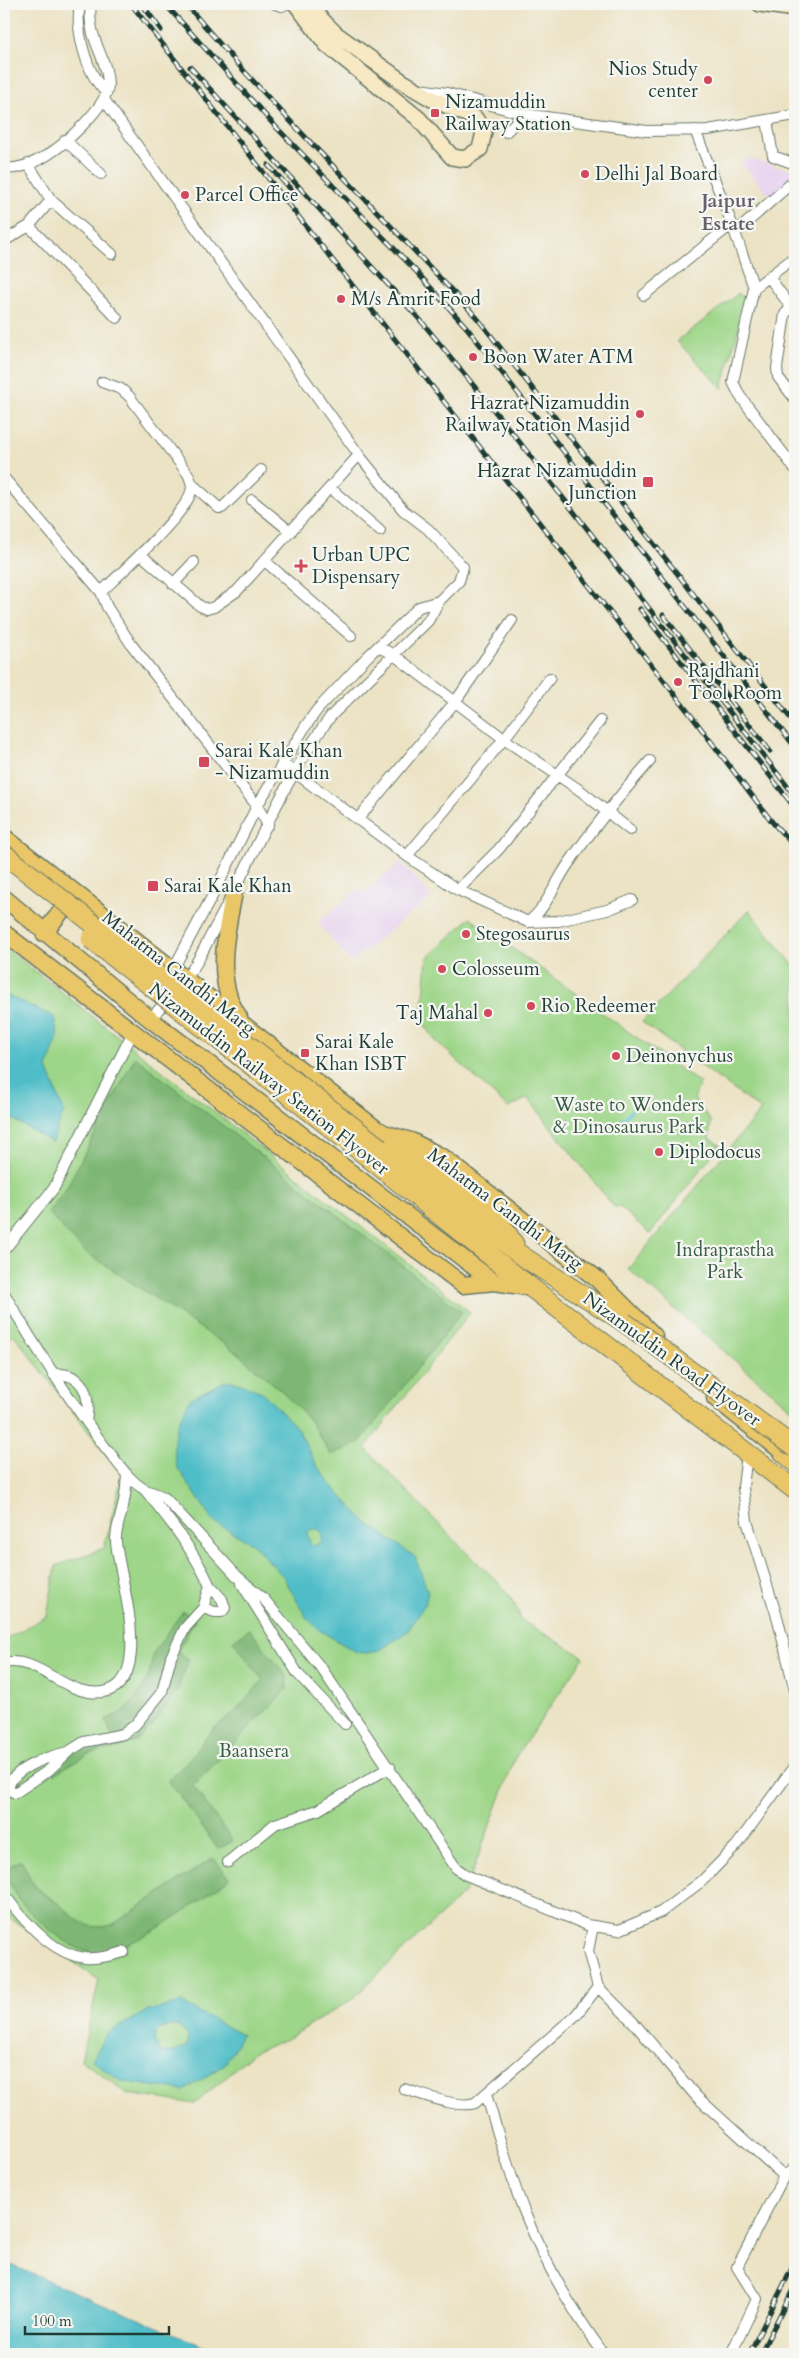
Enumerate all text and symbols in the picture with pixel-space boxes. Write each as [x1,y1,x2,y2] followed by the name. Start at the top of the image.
[609,56,698,104] place label: Nios Study center
[702,74,714,86] marker: Nios Study center
[445,89,571,137] place label: Nizamuddin Railway Station
[429,107,441,119] marker: Nizamuddin Railway Station
[595,161,718,187] place label: Delhi Jal Board
[579,168,591,180] marker: Delhi Jal Board
[195,182,299,208] place label: Parcel Office
[698,187,756,237] district label: Jaipur Estate
[179,189,191,201] marker: Parcel Office
[351,286,481,312] place label: M/s Amrit Food
[335,293,347,305] marker: M/s Amrit Food
[483,344,634,370] place label: Boon Water ATM
[467,351,479,363] marker: Boon Water ATM
[445,390,630,438] place label: Hazrat Nizamuddin Railway Station Masjid
[634,408,646,420] marker: Hazrat Nizamuddin Railway Station Masjid
[477,458,637,506] place label: Hazrat Nizamuddin Junction
[641,475,655,489] marker: Hazrat Nizamuddin Junction
[312,542,410,590] place label: Urban UPC Dispensary
[294,559,308,573] marker: Urban UPC Dispensary
[688,658,783,706] place label: Rajdhani Tool Room
[672,676,684,688] marker: Rajdhani Tool Room
[215,738,343,786] place label: Sarai Kale Khan - Nizamuddin
[197,755,211,769] marker: Sarai Kale Khan - Nizamuddin
[164,873,292,899] place label: Sarai Kale Khan
[146,879,160,893] marker: Sarai Kale Khan
[97,905,262,1042] street label: Mahatma Gandhi Marg
[476,921,570,947] place label: Stegosaurus
[460,928,472,940] marker: Stegosaurus
[452,956,541,982] place label: Colosseum
[436,963,448,975] marker: Colosseum
[143,977,395,1181] street label: Nizamuddin Railway Station Flyover
[541,993,656,1019] place label: Rio Redeemer
[396,1000,478,1026] place label: Taj Mahal
[525,1000,537,1012] marker: Rio Redeemer
[482,1007,494,1019] marker: Taj Mahal
[315,1029,407,1077] place label: Sarai Kale Khan ISBT
[626,1043,733,1069] place label: Deinonychus
[299,1047,311,1059] marker: Sarai Kale Khan ISBT
[610,1050,622,1062] marker: Deinonychus
[553,1092,706,1140] park label: Waste to Wonders & Dinosaurus Park
[669,1139,761,1165] place label: Diplodocus
[422,1142,589,1276] street label: Mahatma Gandhi Marg
[653,1146,665,1158] marker: Diplodocus
[676,1237,774,1285] park label: Indraprastha Park
[578,1286,766,1433] street label: Nizamuddin Road Flyover
[219,1738,289,1764] park label: Baansera
[25,2303,169,2335] scale bar
[32,2311,72,2331] text: 100 m

